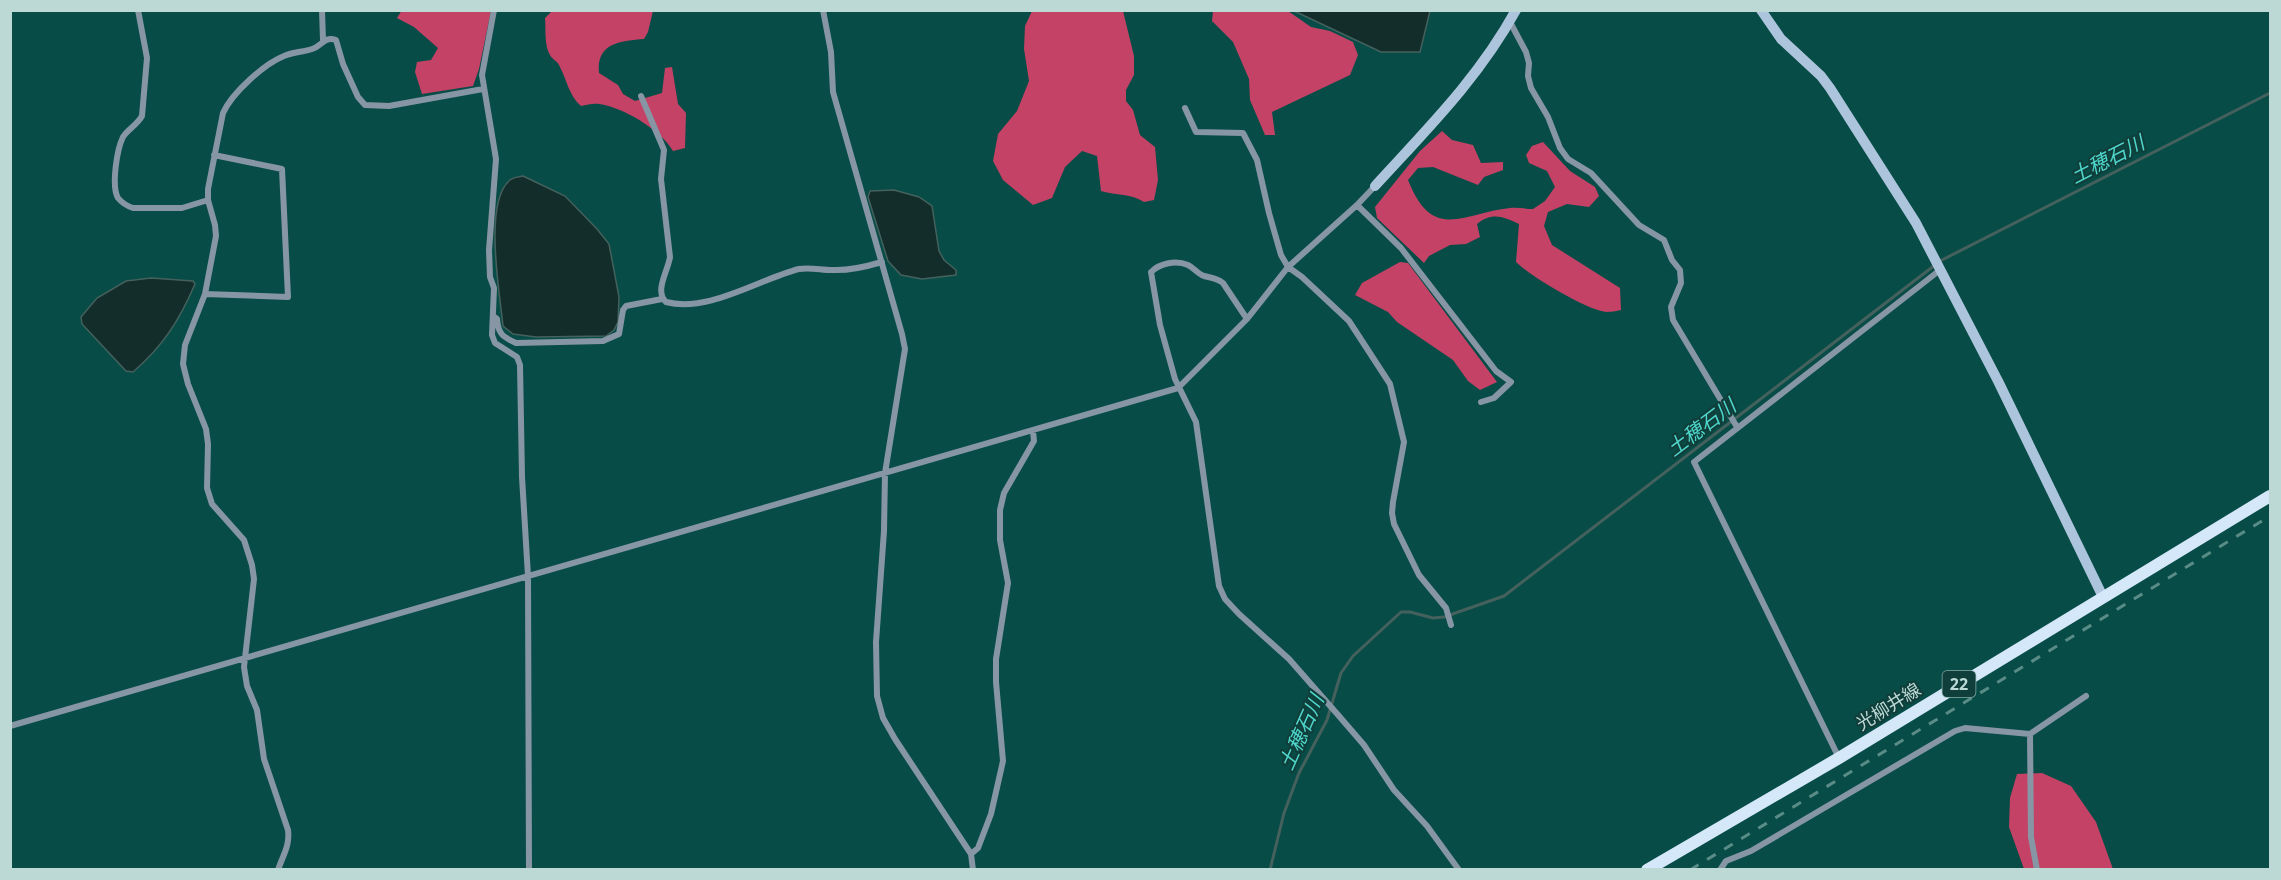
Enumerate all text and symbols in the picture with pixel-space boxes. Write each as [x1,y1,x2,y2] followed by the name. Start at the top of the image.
[2065,128,2151,189] water label: 土穂石川
[1661,391,1743,462] water label: 土穂石川
[1942,671,1976,697] road number: 22
[1851,677,1925,735] street label: 光柳井線
[1272,688,1330,774] water label: 土穂石川

